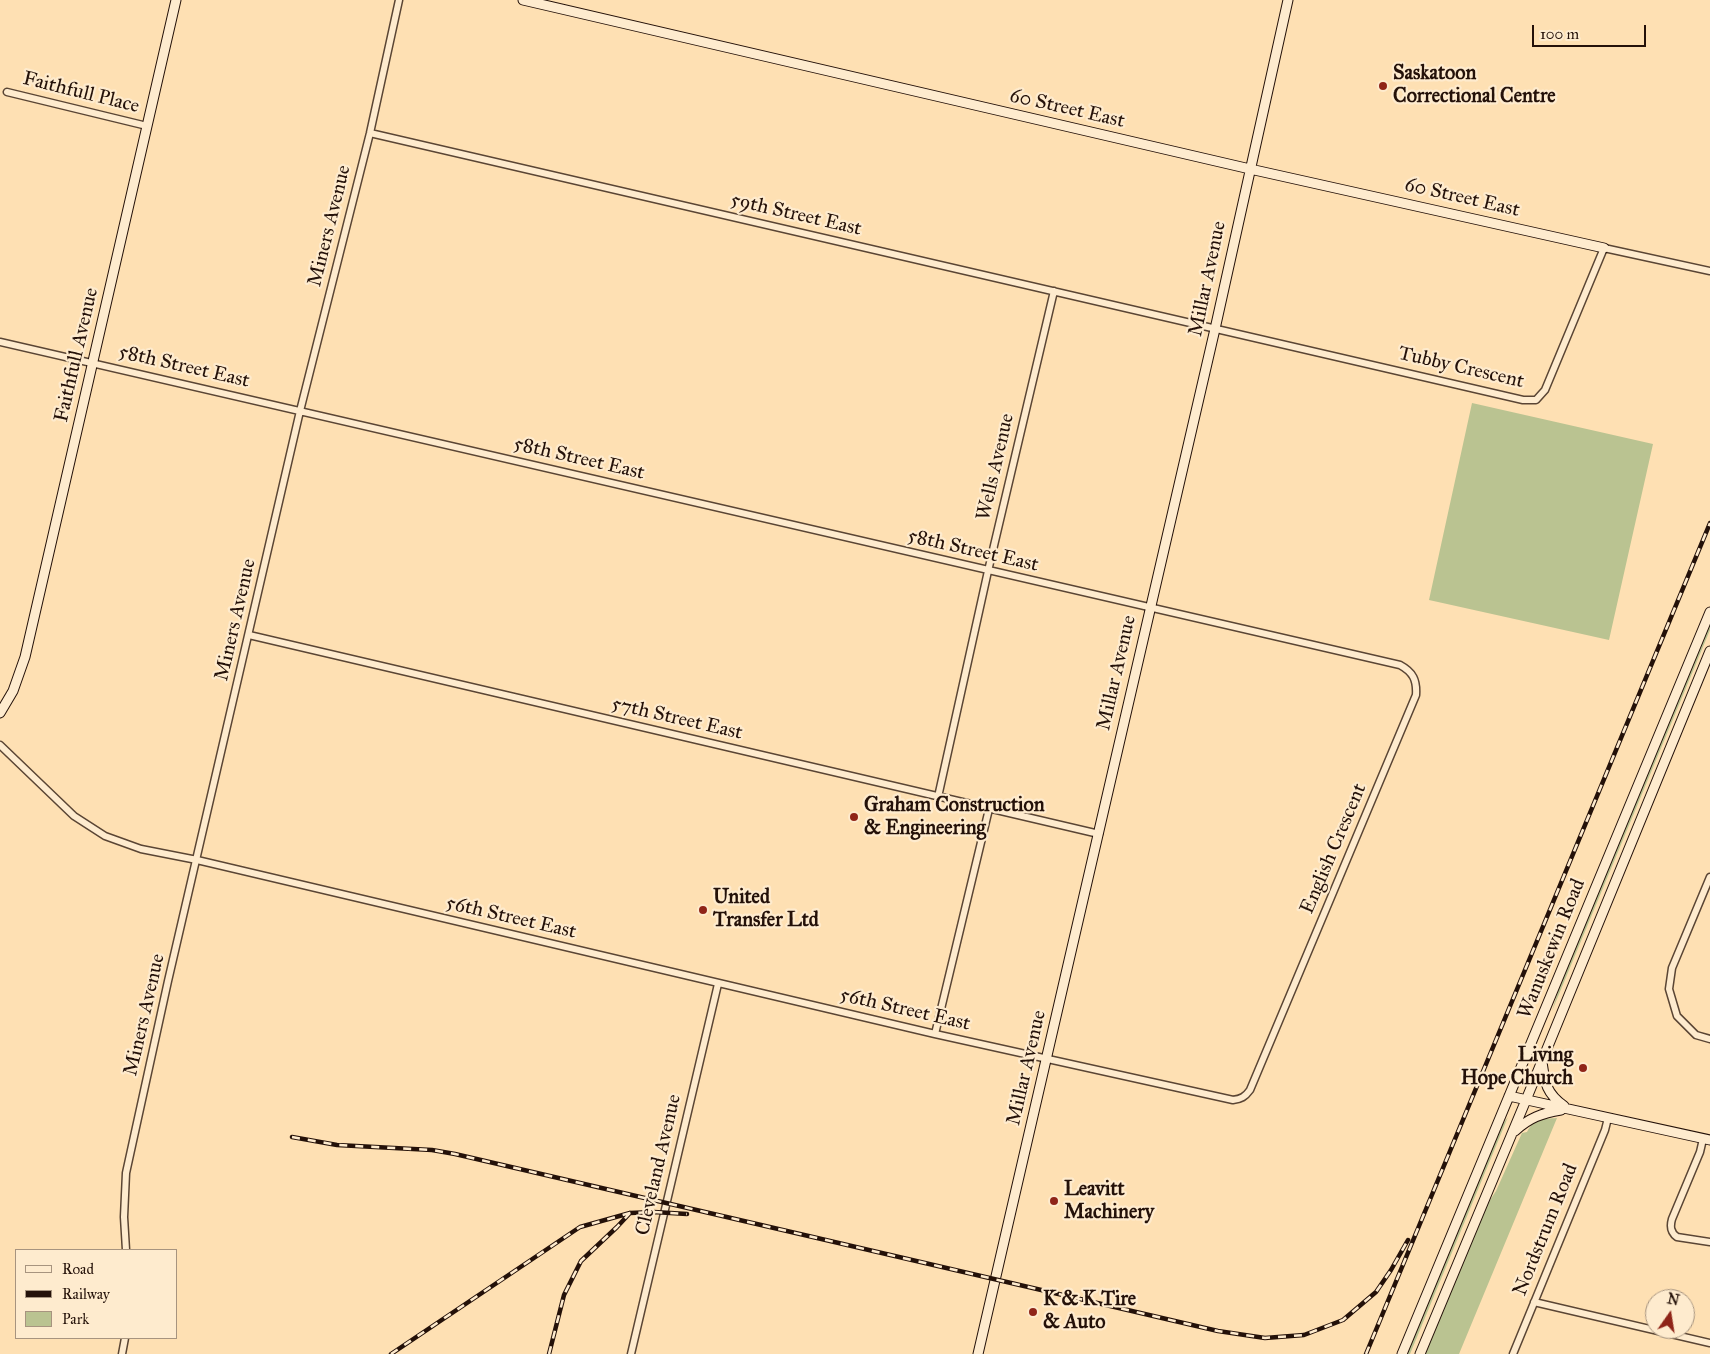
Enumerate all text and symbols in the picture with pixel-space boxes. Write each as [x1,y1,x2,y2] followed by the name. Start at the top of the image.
[1535,15,1649,47] scale bar
[1540,25,1579,43] text: 100 m
[1393,62,1556,109] place label: Saskatoon Correctional Centre
[20,67,142,119] street label: Faithfull Place
[1377,80,1389,92] marker: Saskatoon Correctional Centre
[1007,84,1127,134] street label: 60 Street East
[303,163,357,289] street label: Miners Avenue
[1402,173,1522,223] street label: 60 Street East
[728,188,864,242] street label: 59th Street East
[1184,219,1232,339] street label: Millar Avenue
[50,285,104,425] street label: Faithfull Avenue
[116,340,252,394] street label: 58th Street East
[1396,342,1526,394] street label: Tubby Crescent
[972,411,1020,523] street label: Wells Avenue
[511,432,647,486] street label: 58th Street East
[905,524,1041,578] street label: 58th Street East
[210,557,262,683] street label: Miners Avenue
[1092,613,1142,733] street label: Millar Avenue
[609,692,745,746] street label: 57th Street East
[1296,780,1372,918] street label: English Crescent
[864,794,1045,841] place label: Graham Construction & Engineering
[848,811,860,823] marker: Graham Construction & Engineering
[1513,875,1591,1023] street label: Wanuskewin Road
[713,886,819,933] place label: United Transfer Ltd
[443,891,579,945] street label: 56th Street East
[697,904,709,916] marker: United Transfer Ltd
[119,952,171,1078] street label: Miners Avenue
[837,983,973,1037] street label: 56th Street East
[1002,1008,1052,1128] street label: Millar Avenue
[1461,1044,1573,1091] place label: Living Hope Church
[1577,1062,1589,1074] marker: Living Hope Church
[631,1092,687,1238] street label: Cleveland Avenue
[1509,1160,1583,1300] street label: Nordstrum Road
[1064,1178,1154,1225] place label: Leavitt Machinery
[1048,1195,1060,1207] marker: Leavitt Machinery
[15,1249,178,1339] legend
[62,1260,94,1278] text: Road
[62,1285,110,1303] text: Railway
[1043,1288,1136,1335] place label: K & K Tire & Auto
[1645,1289,1695,1339] north arrow
[1666,1290,1681,1309] text: N
[1027,1306,1039,1318] marker: K & K Tire & Auto
[62,1310,89,1328] text: Park

